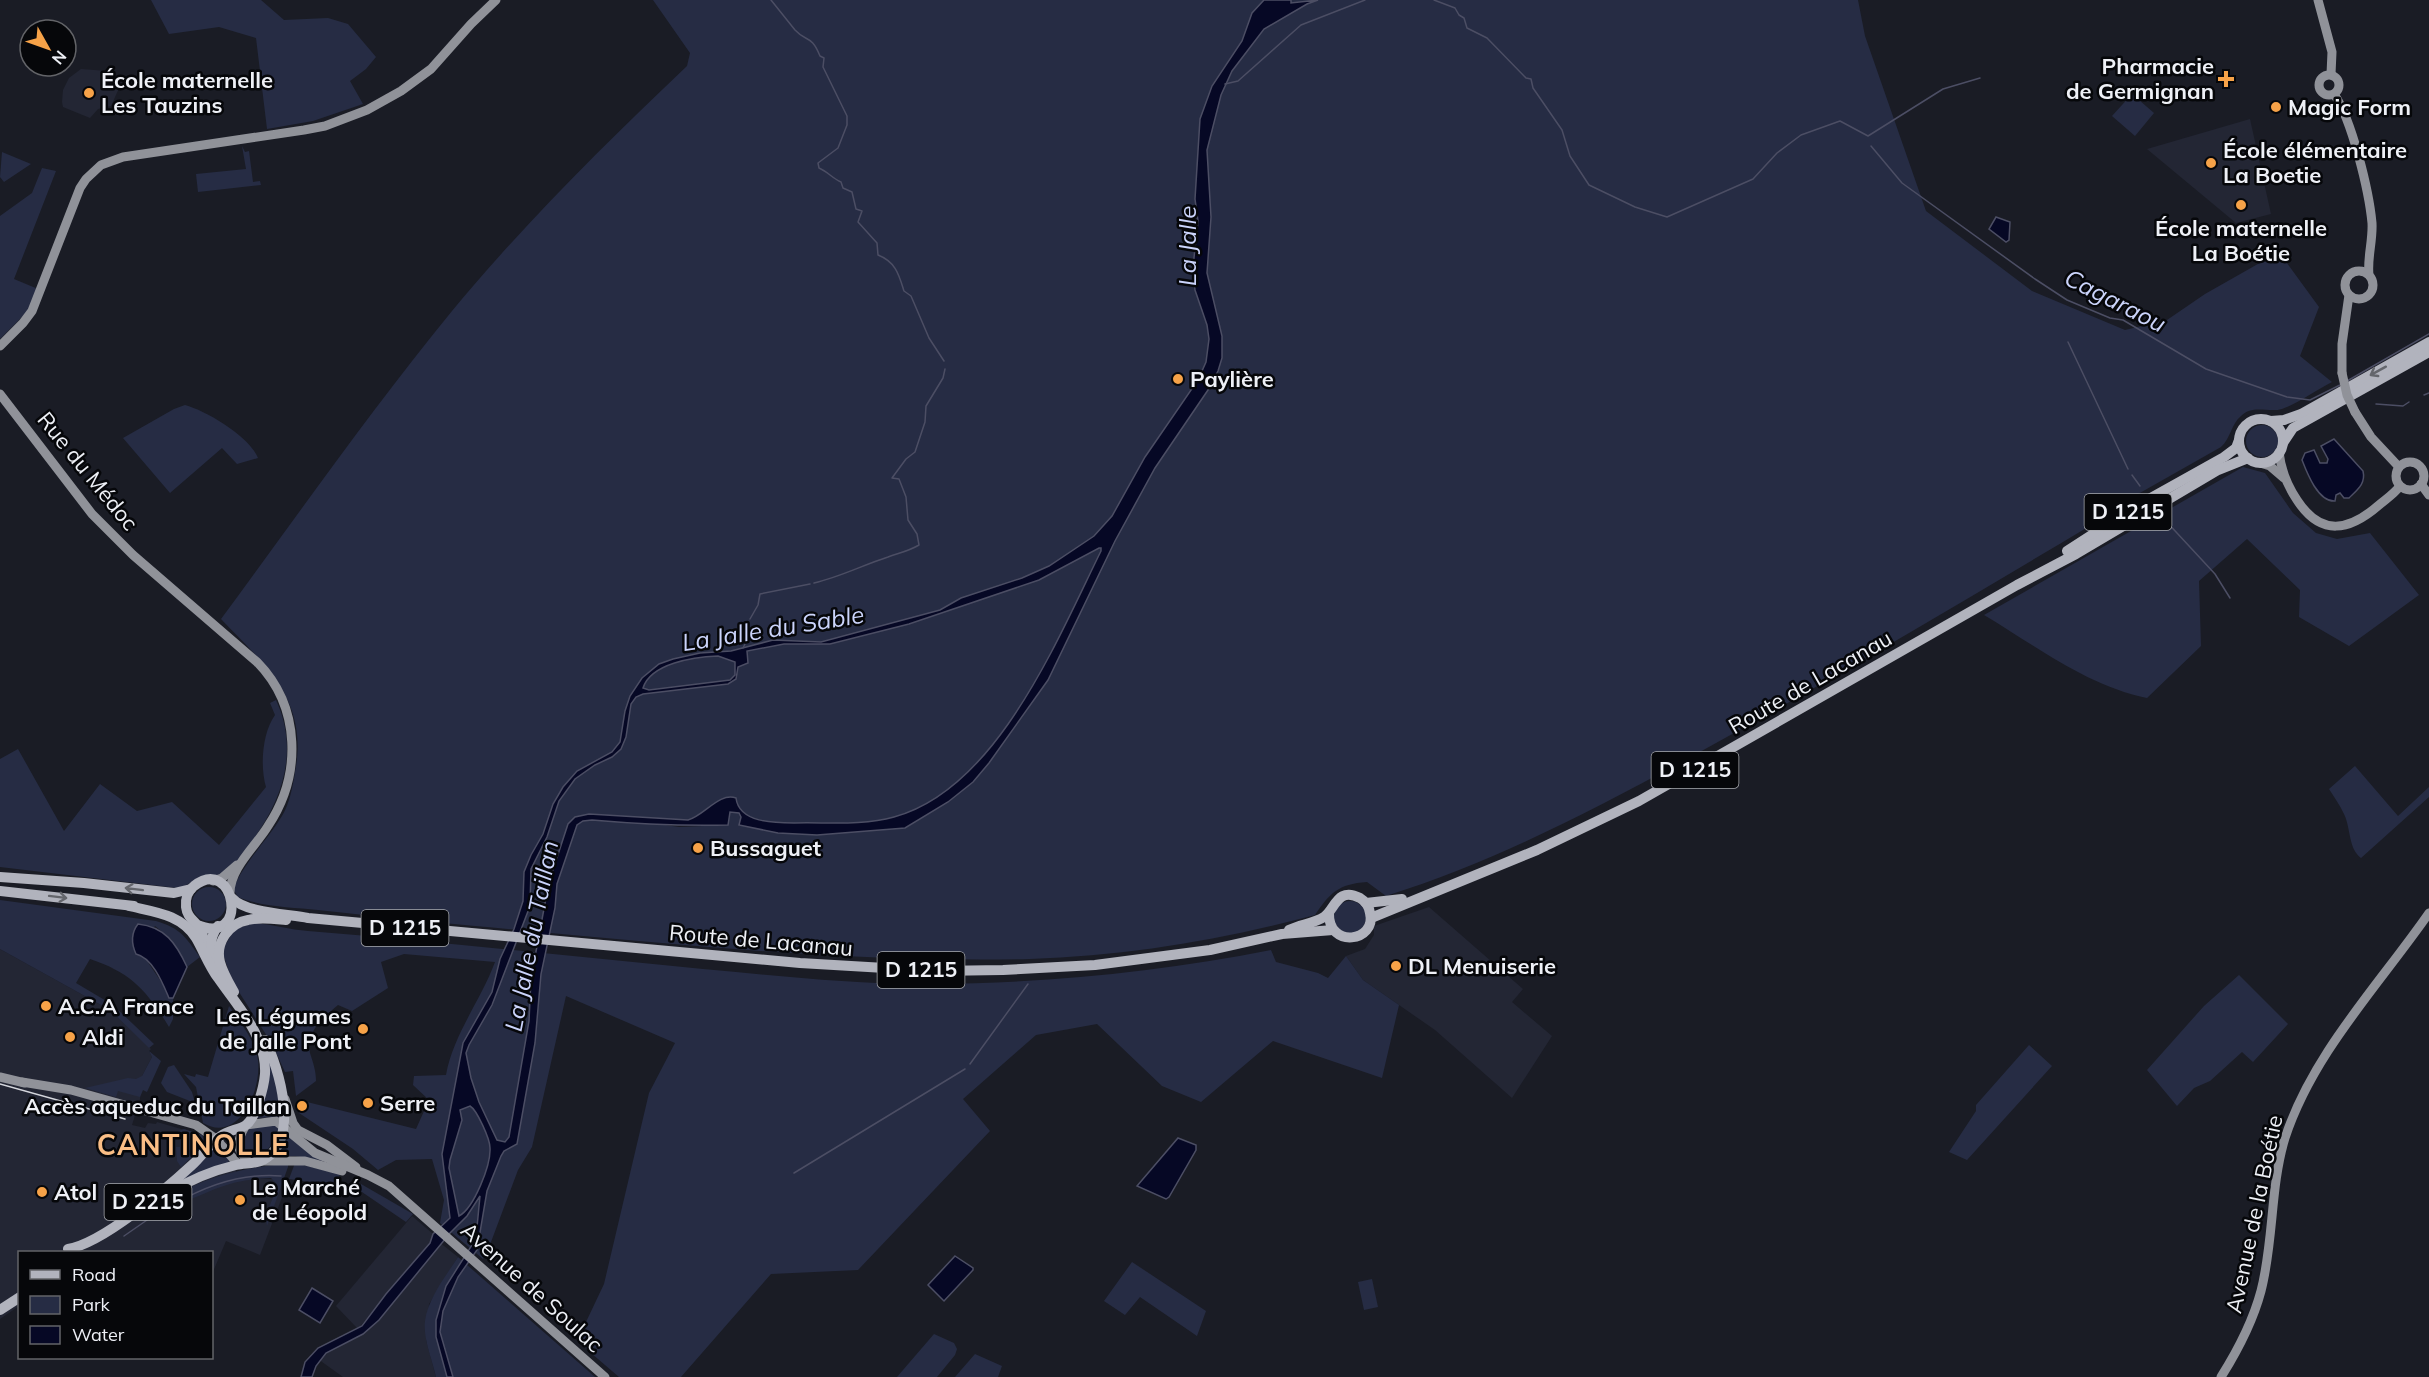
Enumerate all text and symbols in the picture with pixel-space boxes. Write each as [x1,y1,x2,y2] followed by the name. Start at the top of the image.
[18,18,78,78] north arrow
[48,47,71,69] text: N
[2066,52,2214,105] place label: Pharmacie de Germignan
[101,66,273,119] place label: École maternelle Les Tauzins
[2219,72,2233,86] marker: Pharmacie de Germignan
[82,86,96,100] marker: École maternelle Les Tauzins
[2288,93,2411,121] place label: Magic Form
[2269,100,2283,114] marker: Magic Form
[2223,136,2407,189] place label: École élémentaire La Boetie
[2204,156,2218,170] marker: École élémentaire La Boetie
[2234,198,2248,212] marker: École maternelle La Boétie
[1172,206,1202,286] water label: La Jalle
[2155,214,2327,267] place label: École maternelle La Boétie
[2060,262,2171,338] water label: Cagaraou
[1190,365,1274,393] place label: Paylière
[2369,365,2386,377] one-way arrow
[1171,372,1185,386] marker: Paylière
[32,406,144,536] street label: Rue du Médoc
[2084,494,2172,530] road number: D 1215
[680,599,866,657] water label: La Jalle du Sable
[1723,624,1897,740] street label: Route de Lacanau
[1652,752,1738,788] road number: D 1215
[710,834,821,862] place label: Bussaguet
[498,838,564,1034] water label: La Jalle du Taillan
[691,841,705,855] marker: Bussaguet
[124,883,144,894] one-way arrow
[48,892,68,903] one-way arrow
[362,910,448,946] road number: D 1215
[668,918,854,962] street label: Route de Lacanau
[878,952,964,988] road number: D 1215
[1408,952,1556,980] place label: DL Menuiserie
[1389,959,1403,973] marker: DL Menuiserie
[58,992,194,1020] place label: A.C.A France
[39,999,53,1013] marker: A.C.A France
[216,1002,351,1055] place label: Les Légumes de Jalle Pont
[356,1022,370,1036] marker: Les Légumes de Jalle Pont
[82,1023,124,1051] place label: Aldi
[63,1030,77,1044] marker: Aldi
[380,1089,435,1117] place label: Serre
[24,1092,290,1120] place label: Accès aqueduc du Taillan
[361,1096,375,1110] marker: Serre
[295,1099,309,1113] marker: Accès aqueduc du Taillan
[2219,1112,2289,1316] street label: Avenue de la Boétie
[97,1127,289,1162] district label: CANTINOLLE
[252,1173,367,1226] place label: Le Marché de Léopold
[54,1178,97,1206] place label: Atol
[104,1184,192,1220] road number: D 2215
[35,1185,49,1199] marker: Atol
[233,1193,247,1207] marker: Le Marché de Léopold
[455,1216,609,1358] street label: Avenue de Soulac
[18,1251,213,1359] legend
[72,1263,116,1286] text: Road
[72,1293,111,1316] text: Park
[72,1323,125,1346] text: Water

